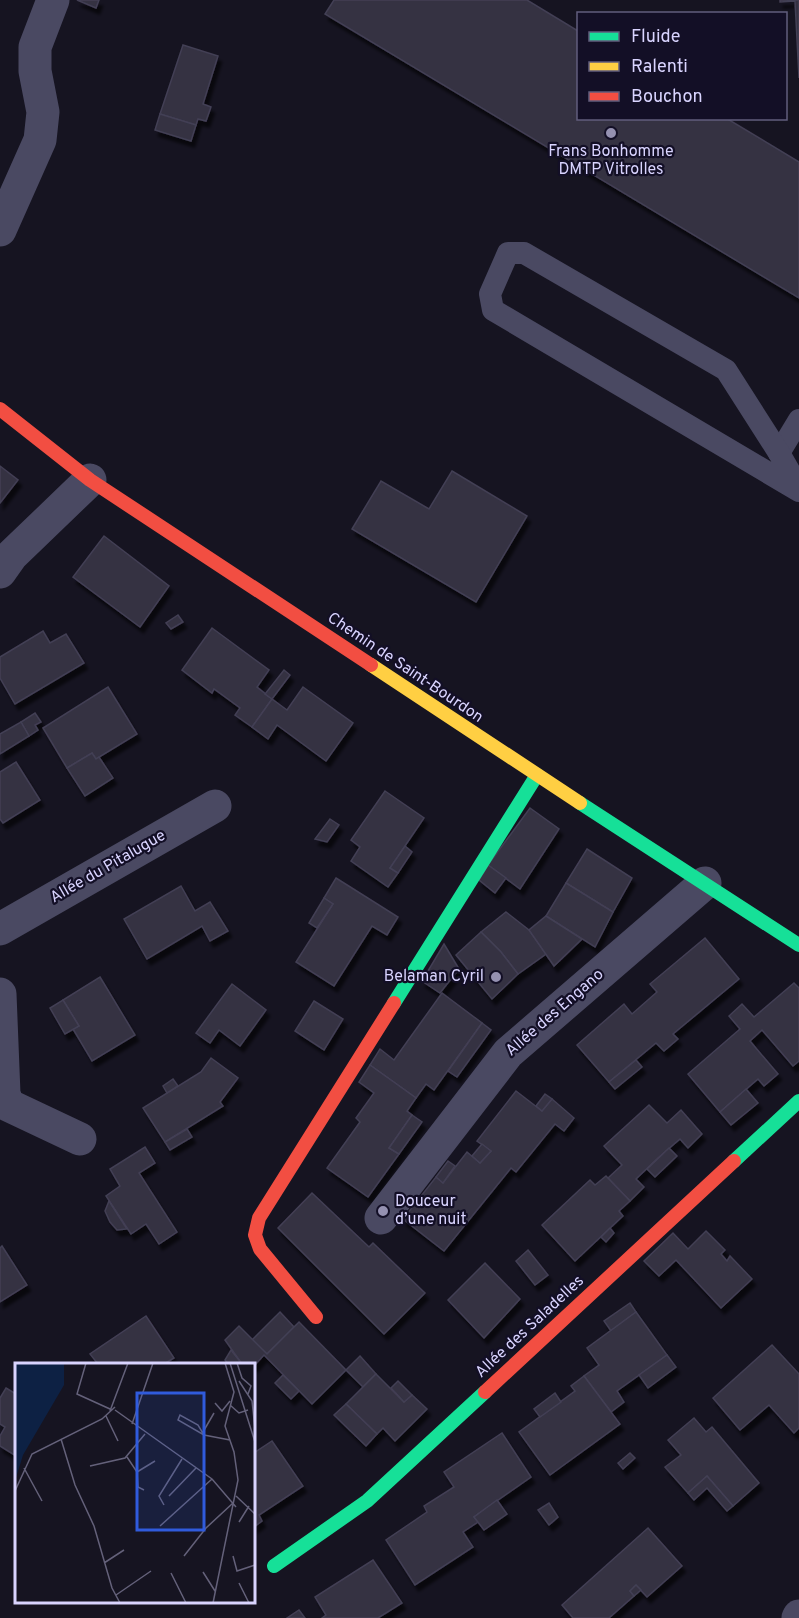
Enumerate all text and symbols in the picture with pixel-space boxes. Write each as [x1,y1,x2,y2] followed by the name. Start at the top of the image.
[577,12,787,120] legend
[631,26,680,49] text: Fluide
[631,56,688,79] text: Ralenti
[631,86,703,109] text: Bouchon
[604,126,618,140] marker: Frans Bonhomme DMTP Vitrolles
[548,142,674,180] place label: Frans Bonhomme DMTP Vitrolles
[323,608,487,728] street label: Chemin de Saint-Bourdon
[47,826,169,908] street label: Allée du Pitalugue
[502,965,608,1061] street label: Allée des Engano
[384,967,484,987] place label: Belaman Cyril
[489,970,503,984] marker: Belaman Cyril
[395,1192,466,1230] place label: Douceur d’une nuit
[376,1204,390,1218] marker: Douceur d’une nuit
[471,1271,589,1383] street label: Allée des Saladelles
[15,1363,255,1603] inset map

